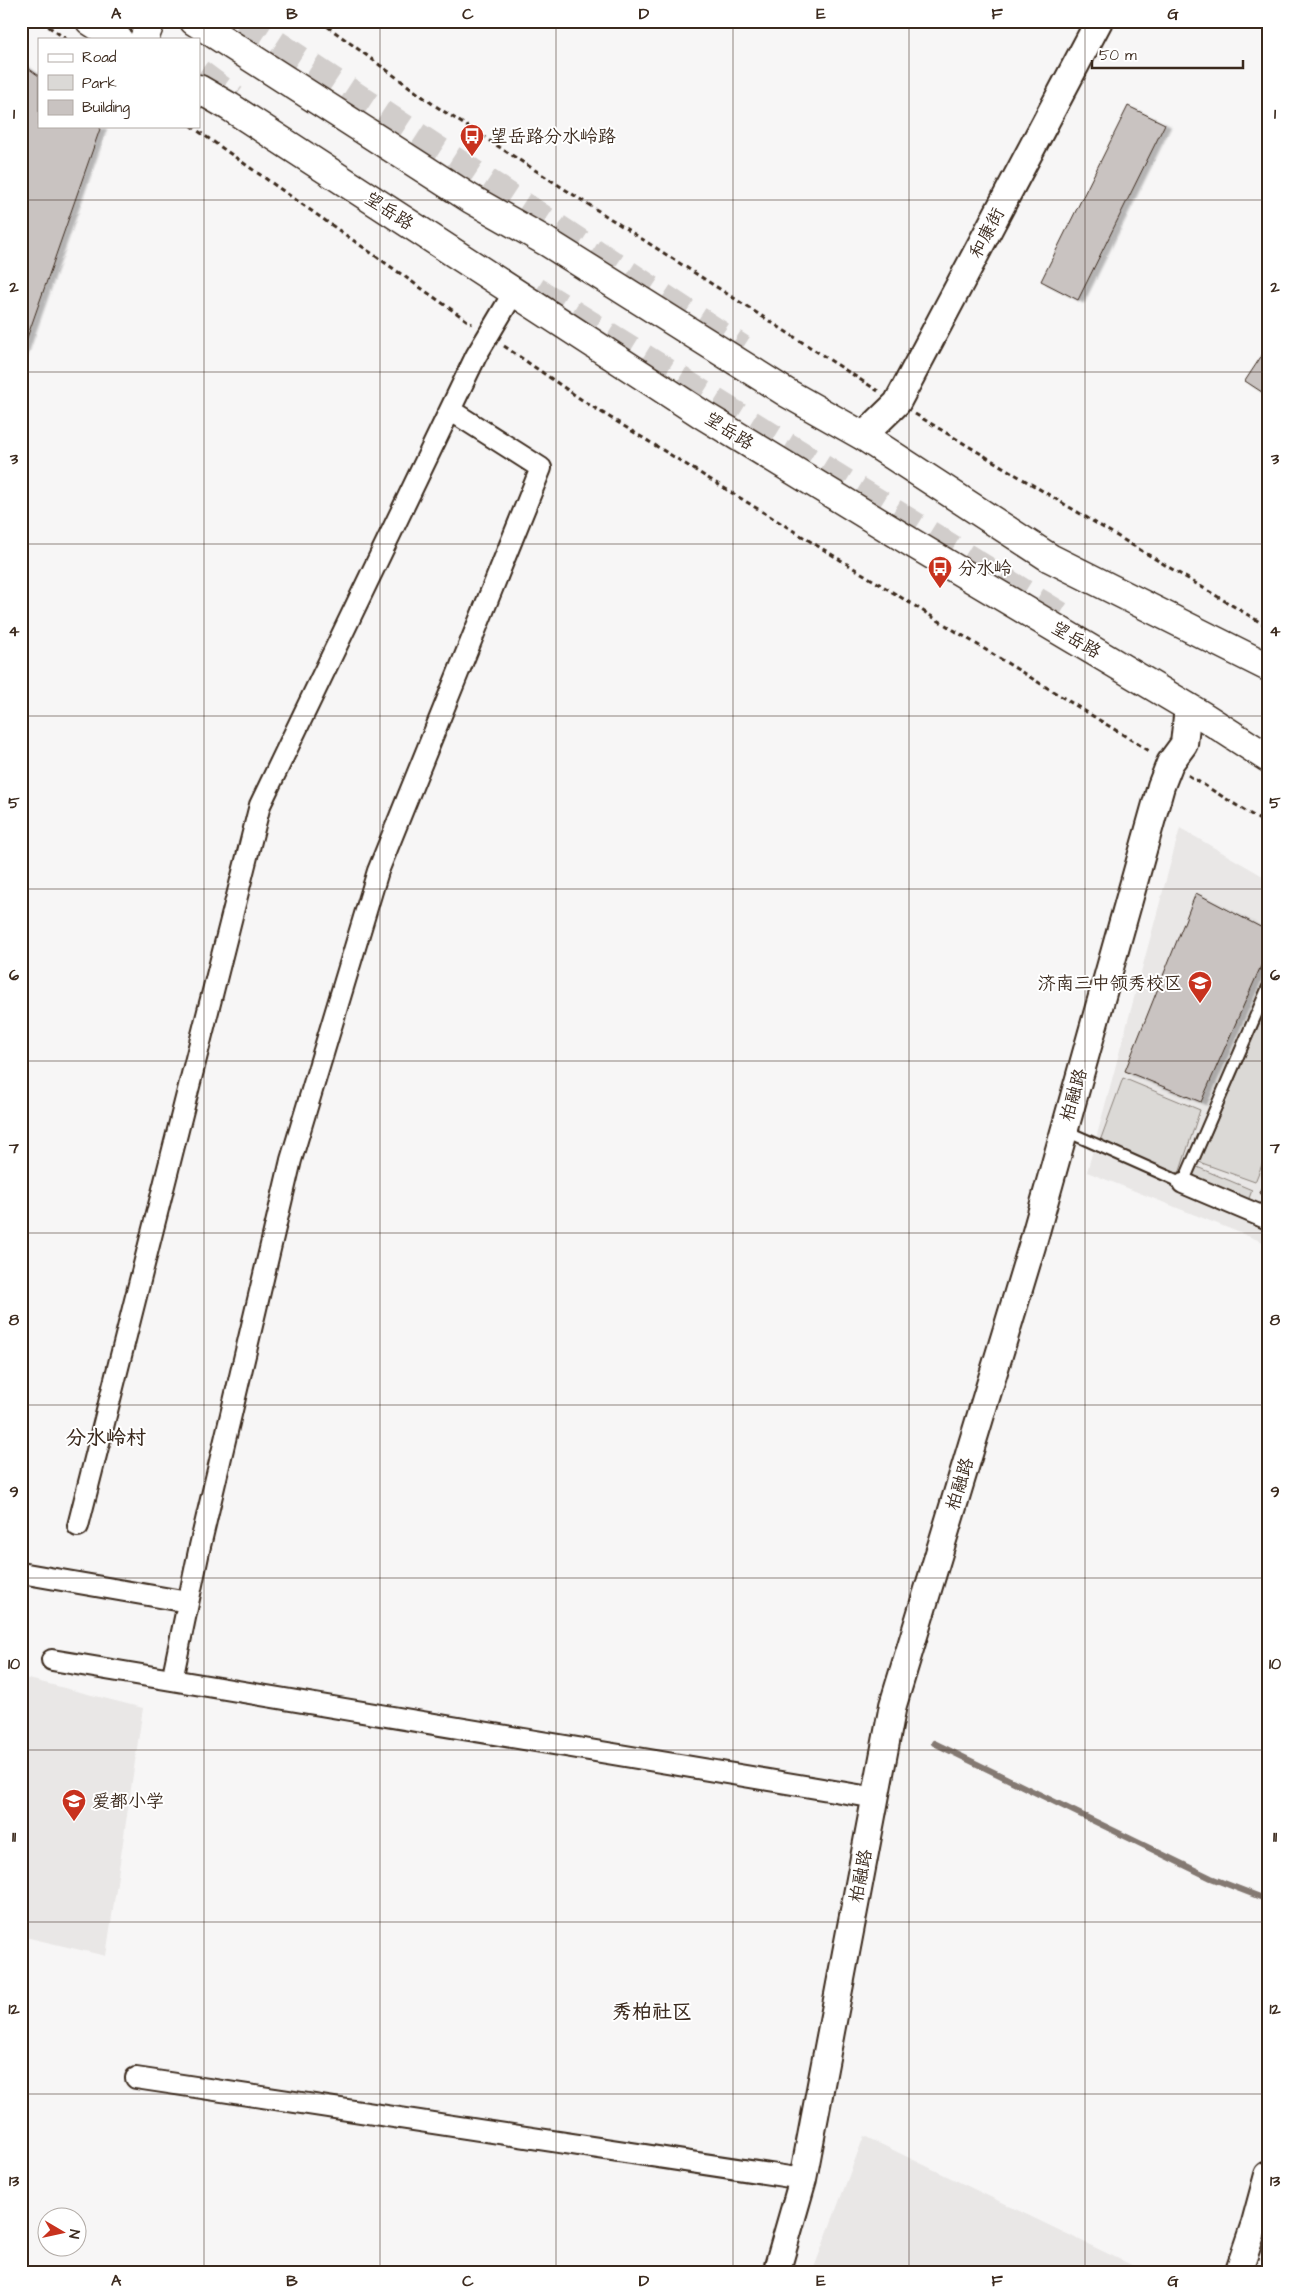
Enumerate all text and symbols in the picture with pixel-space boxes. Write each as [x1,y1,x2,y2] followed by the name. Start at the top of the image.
[111,3,122,25] text: A
[286,3,298,25] text: B
[462,3,474,25] text: C
[639,3,650,25] text: D
[816,3,826,25] text: E
[991,3,1003,25] text: F
[1167,3,1179,25] text: G
[38,38,200,128] legend
[1092,38,1243,70] scale bar
[1099,45,1137,66] text: 50 m
[82,47,117,68] text: Road
[82,73,117,94] text: Park
[82,97,130,119] text: Building
[13,103,16,125] text: 1
[1274,103,1277,125] text: 1
[459,123,485,157] bus stop icon: 望岳路分水岭路
[490,124,616,149] place label: 望岳路分水岭路
[360,186,418,236] street label: 望岳路
[963,203,1011,263] street label: 和康街
[8,276,19,298] text: 2
[1269,276,1280,298] text: 2
[699,406,759,456] street label: 望岳路
[9,448,19,470] text: 3
[1270,448,1280,470] text: 3
[927,555,953,589] bus stop icon: 分水岭
[958,556,1012,581] place label: 分水岭
[1046,615,1106,665] street label: 望岳路
[9,620,20,642] text: 4
[1270,620,1281,642] text: 4
[8,792,20,814] text: 5
[1269,792,1281,814] text: 5
[9,964,19,986] text: 6
[1270,964,1280,986] text: 6
[1187,970,1213,1004] school or university icon: 济南三中领秀校区
[1038,971,1182,996] place label: 济南三中领秀校区
[1055,1066,1093,1124] street label: 柏融路
[8,1137,19,1159] text: 7
[1269,1137,1280,1159] text: 7
[9,1309,20,1331] text: 8
[1270,1309,1281,1331] text: 8
[66,1424,146,1452] district label: 分水岭村
[940,1455,980,1513] street label: 柏融路
[9,1481,19,1503] text: 9
[1270,1481,1280,1503] text: 9
[8,1653,20,1675] text: 10
[1269,1653,1281,1675] text: 10
[61,1788,87,1822] school or university icon: 爱都小学
[92,1789,164,1814] place label: 爱都小学
[12,1826,17,1848] text: 11
[1273,1826,1278,1848] text: 11
[844,1847,878,1905] street label: 柏融路
[8,1998,20,2020] text: 12
[612,1998,692,2026] district label: 秀柏社区
[1269,1998,1281,2020] text: 12
[9,2170,20,2192] text: 13
[1270,2170,1281,2192] text: 13
[38,2206,88,2256] north arrow
[63,2228,84,2240] text: N
[111,2270,122,2292] text: A
[286,2270,298,2292] text: B
[462,2270,474,2292] text: C
[639,2270,650,2292] text: D
[816,2270,826,2292] text: E
[991,2270,1003,2292] text: F
[1167,2270,1179,2292] text: G

